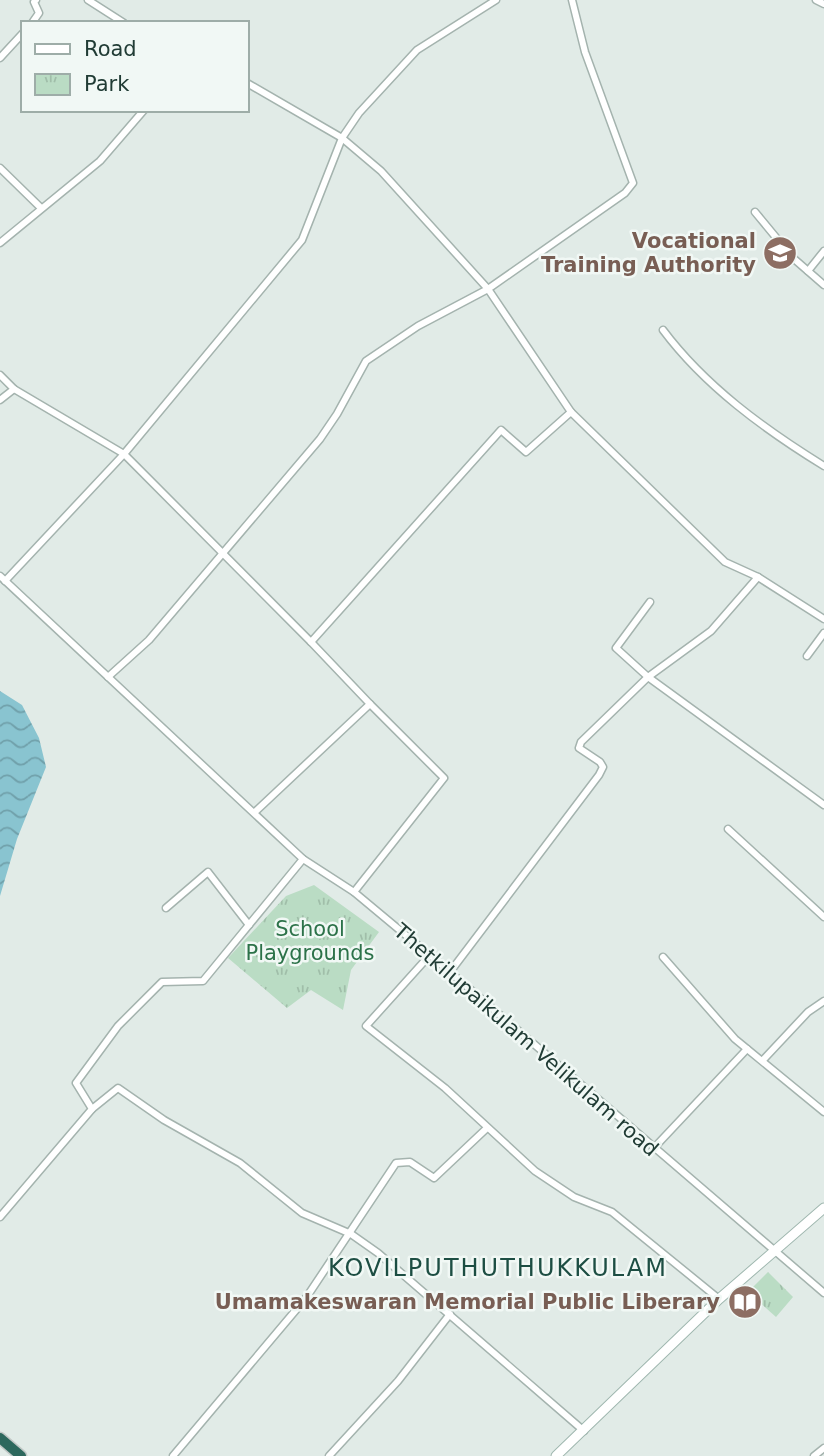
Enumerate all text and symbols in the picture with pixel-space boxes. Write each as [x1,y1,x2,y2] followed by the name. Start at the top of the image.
[21,21,248,112] legend
[84,37,137,61] text: Road
[84,72,130,96] text: Park
[541,229,756,277] place label: Vocational Training Authority
[761,234,799,272] school or university icon: Vocational Training Authority
[245,917,375,965] park label: School Playgrounds
[388,918,663,1161] street label: Thetkilupaikulam Velikulam road
[328,1254,668,1282] district label: KOVILPUTHUTHUKKULAM
[726,1283,764,1321] library icon: Umamakeswaran Memorial Public Liberary
[215,1290,720,1314] place label: Umamakeswaran Memorial Public Liberary

